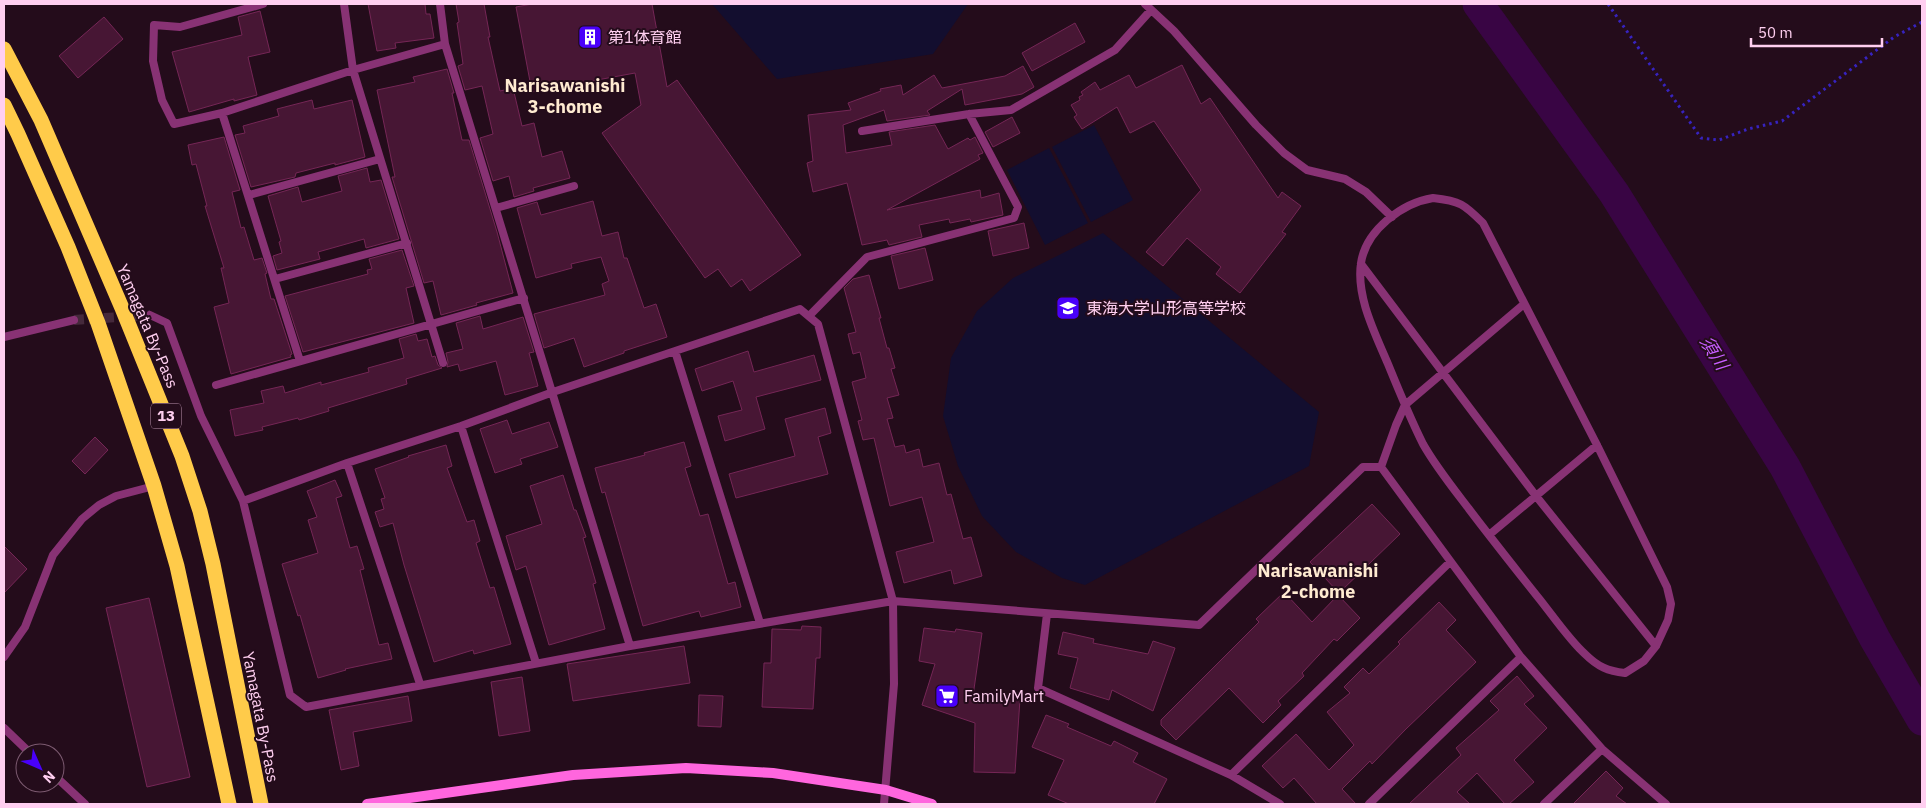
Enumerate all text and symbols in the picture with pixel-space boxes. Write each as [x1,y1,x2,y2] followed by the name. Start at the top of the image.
[1751,15,1882,47] scale bar
[1758,23,1793,42] text: 50 m
[577,24,603,50] building icon: 第1体育館
[608,27,682,47] place label: 第1体育館
[505,74,625,118] district label: Narisawanishi 3-chome
[113,261,183,391] street label: Yamagata By-Pass
[1055,295,1081,321] school or university icon: 東海大学山形高等学校
[1086,298,1246,318] place label: 東海大学山形高等学校
[1695,331,1735,376] water label: 須川
[151,404,181,428] road number: 13
[1258,559,1378,603] district label: Narisawanishi 2-chome
[239,650,283,784] street label: Yamagata By-Pass
[934,683,960,709] supermarket icon: FamilyMart
[964,686,1044,706] place label: FamilyMart
[15,743,65,793] north arrow
[39,767,59,787] text: N

